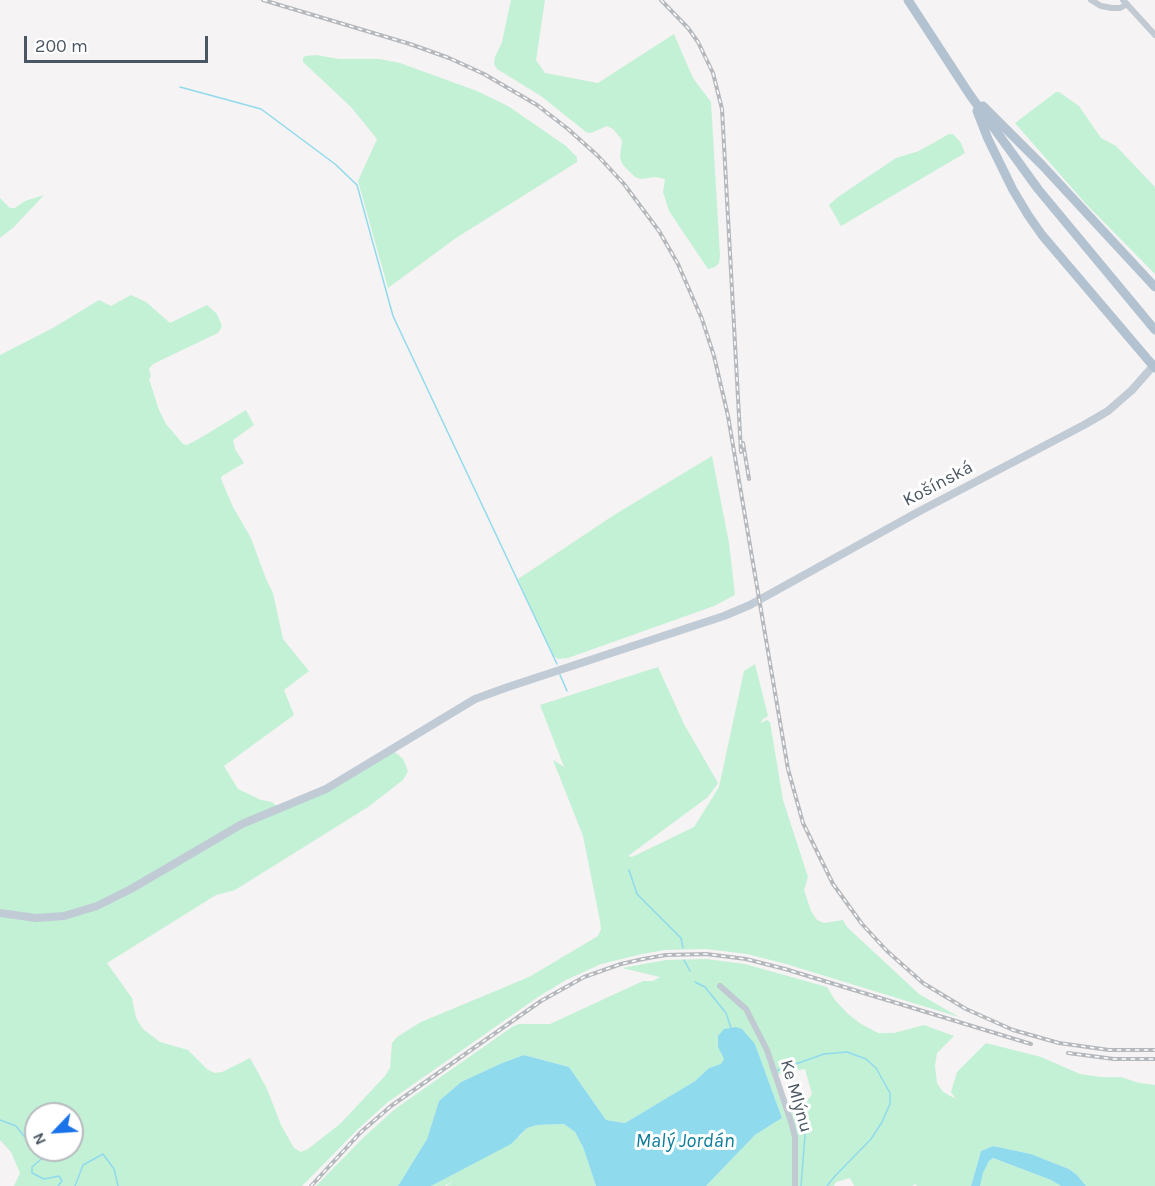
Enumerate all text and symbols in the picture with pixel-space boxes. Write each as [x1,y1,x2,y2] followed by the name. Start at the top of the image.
[27,24,212,62] scale bar
[35,35,88,57] text: 200 m
[899,457,977,511] street label: Košínská
[775,1057,817,1135] street label: Ke Mlýnu
[24,1102,84,1162] north arrow
[636,1129,734,1153] water label: Malý Jordán
[28,1130,50,1148] text: N

